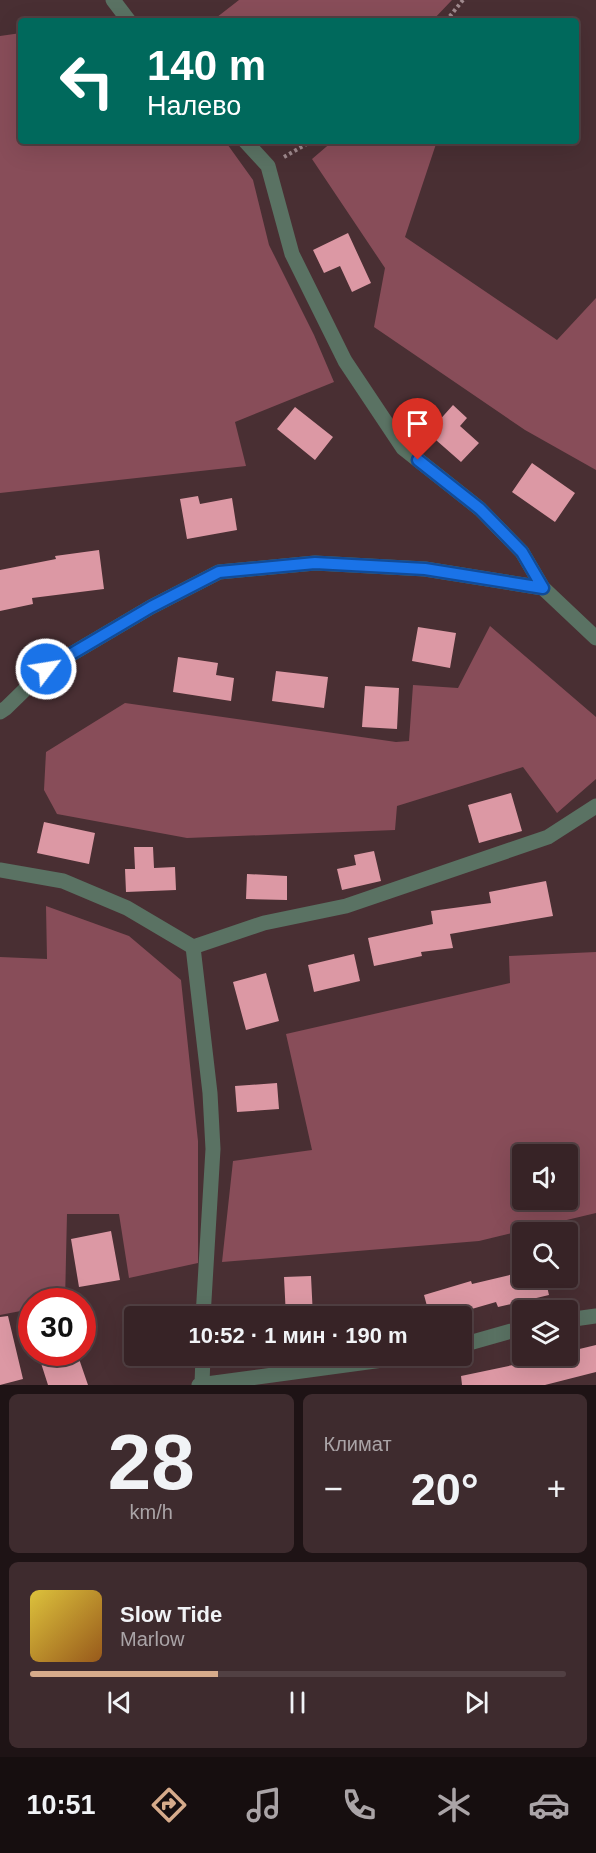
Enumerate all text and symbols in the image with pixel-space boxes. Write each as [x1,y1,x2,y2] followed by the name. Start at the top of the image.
[48,42,126,120] icon: left
[147,42,266,89] text: 140 m
[147,91,241,121] text: Налево
[392,398,443,460] pin
[401,407,434,440] icon: arrive
[14,637,78,701] position arrow
[512,1144,578,1366] map controls
[512,1144,578,1210] button: sound
[512,1222,578,1288] button: search
[18,1288,96,1366] speed limit sign: 30
[512,1300,578,1366] button: layers
[188,1323,408,1348] text: 10:52 · 1 мин · 190 m
[108,1418,195,1506] text: 28
[324,1433,392,1455] text: Климат
[411,1464,479,1515] text: 20°
[324,1470,343,1507] text: −
[547,1470,566,1507] text: +
[130,1501,173,1523] text: km/h
[120,1602,222,1627] text: Slow Tide
[120,1628,184,1650] text: Marlow
[103,1686,136,1719] icon: previous
[281,1686,314,1719] icon: pause
[460,1686,493,1719] icon: next
[148,1784,190,1826] icon: directions
[243,1784,285,1826] icon: music
[338,1784,380,1826] icon: phone
[433,1784,475,1826] icon: climate
[528,1784,570,1826] icon: car
[26,1790,95,1820] text: 10:51

